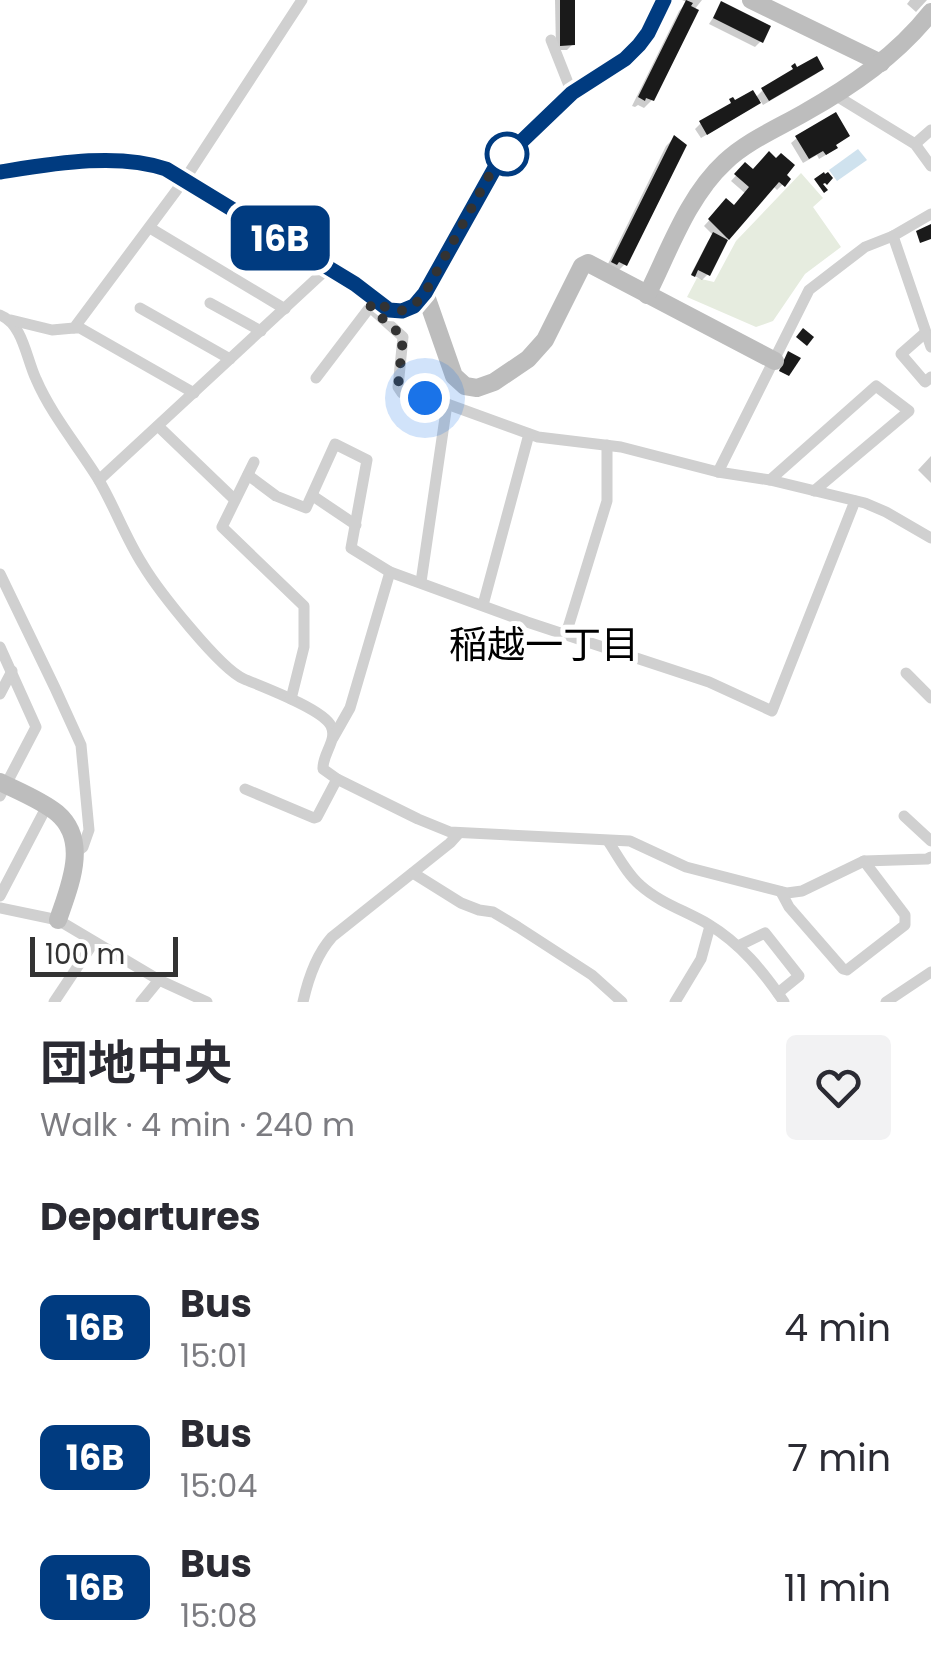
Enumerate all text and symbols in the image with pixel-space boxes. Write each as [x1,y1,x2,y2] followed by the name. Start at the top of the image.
[486,133,528,175] unlabelled marker
[222,206,338,270] line badge: 16B
[251,214,309,263] text: 16B
[400,373,450,423] your location
[449,618,639,671] district label: 稲越一丁目
[30,932,178,976] scale bar
[45,935,125,974] text: 100 m
[40,1030,232,1097] text: 団地中央
[786,1035,891,1140] button: heart
[40,1102,355,1147] text: Walk · 4 min · 240 m
[40,1190,261,1243] text: Departures
[180,1277,252,1330] text: Bus
[784,1301,891,1354] text: 4 min
[66,1303,124,1352] text: 16B
[180,1333,248,1378] text: 15:01
[180,1407,252,1460] text: Bus
[787,1431,891,1484] text: 7 min
[66,1433,124,1482] text: 16B
[180,1463,257,1508] text: 15:04
[180,1537,252,1590] text: Bus
[784,1561,891,1614] text: 11 min
[66,1563,124,1612] text: 16B
[180,1593,257,1638] text: 15:08

